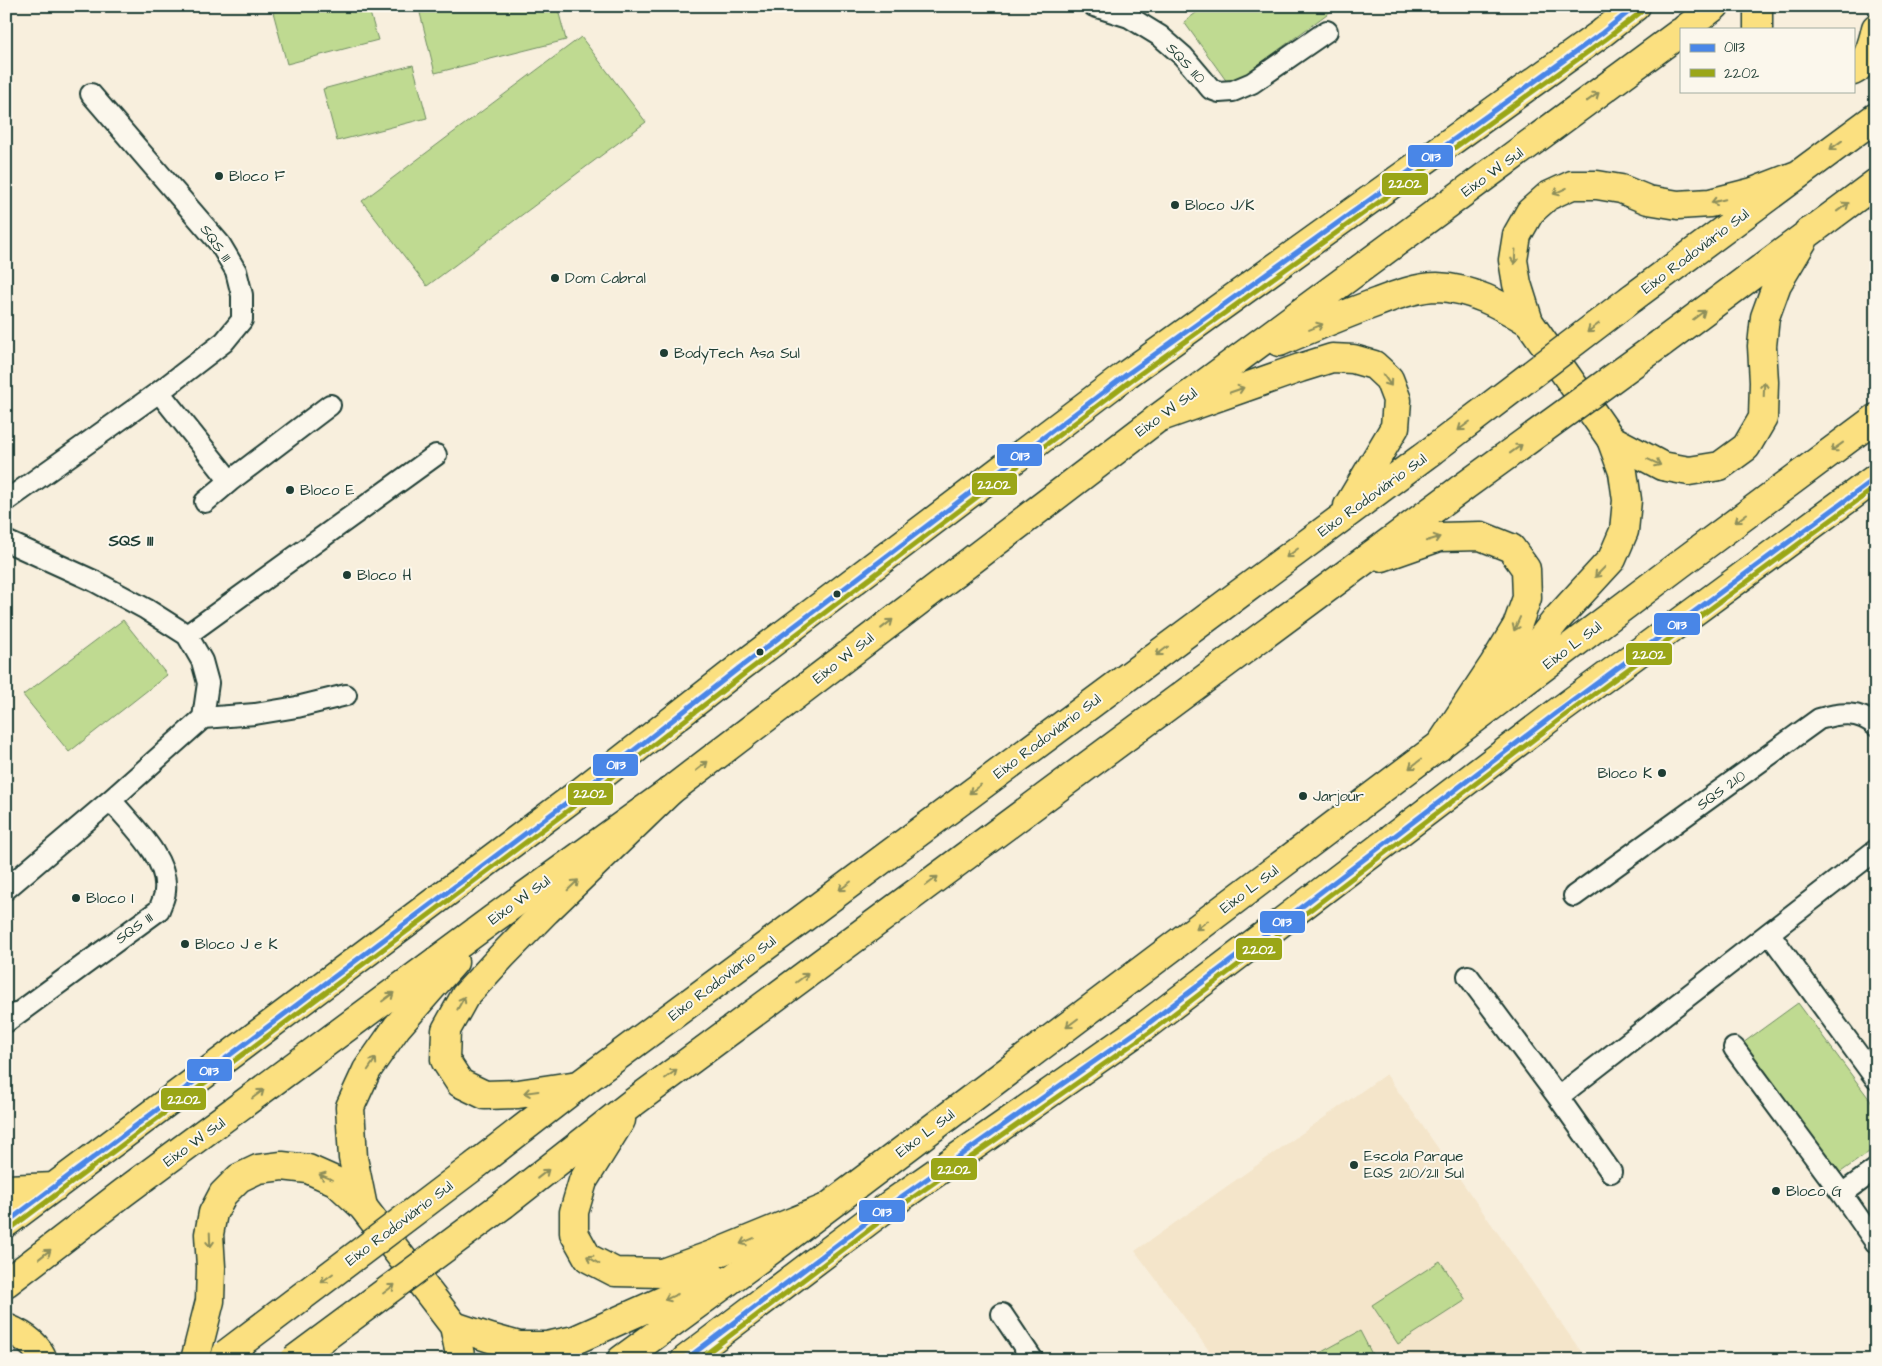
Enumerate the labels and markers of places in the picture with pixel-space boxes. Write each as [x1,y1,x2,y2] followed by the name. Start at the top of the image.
[229,166,285,187] place label: Bloco F
[213,170,225,182] marker: Bloco F
[1185,195,1254,216] place label: Bloco J/K
[1169,199,1181,211] marker: Bloco J/K
[565,268,646,289] place label: Dom Cabral
[549,272,561,284] marker: Dom Cabral
[674,343,800,365] place label: BodyTech Asa Sul
[658,347,670,359] marker: BodyTech Asa Sul
[300,480,354,501] place label: Bloco E
[284,484,296,496] marker: Bloco E
[357,565,411,586] place label: Bloco H
[341,569,353,581] marker: Bloco H
[832,589,842,599] unlabelled marker
[755,647,765,657] unlabelled marker
[1598,763,1652,784] place label: Bloco K
[1656,767,1668,779] marker: Bloco K
[1313,786,1364,807] place label: Jarjour
[1297,790,1309,802] marker: Jarjour
[86,888,134,909] place label: Bloco I
[70,892,82,904] marker: Bloco I
[195,934,278,955] place label: Bloco J e K
[179,938,191,950] marker: Bloco J e K
[1364,1146,1464,1184] place label: Escola Parque EQS 210/211 Sul
[1348,1159,1360,1171] marker: Escola Parque EQS 210/211 Sul
[1786,1181,1842,1202] place label: Bloco G
[1770,1185,1782,1197] marker: Bloco G

